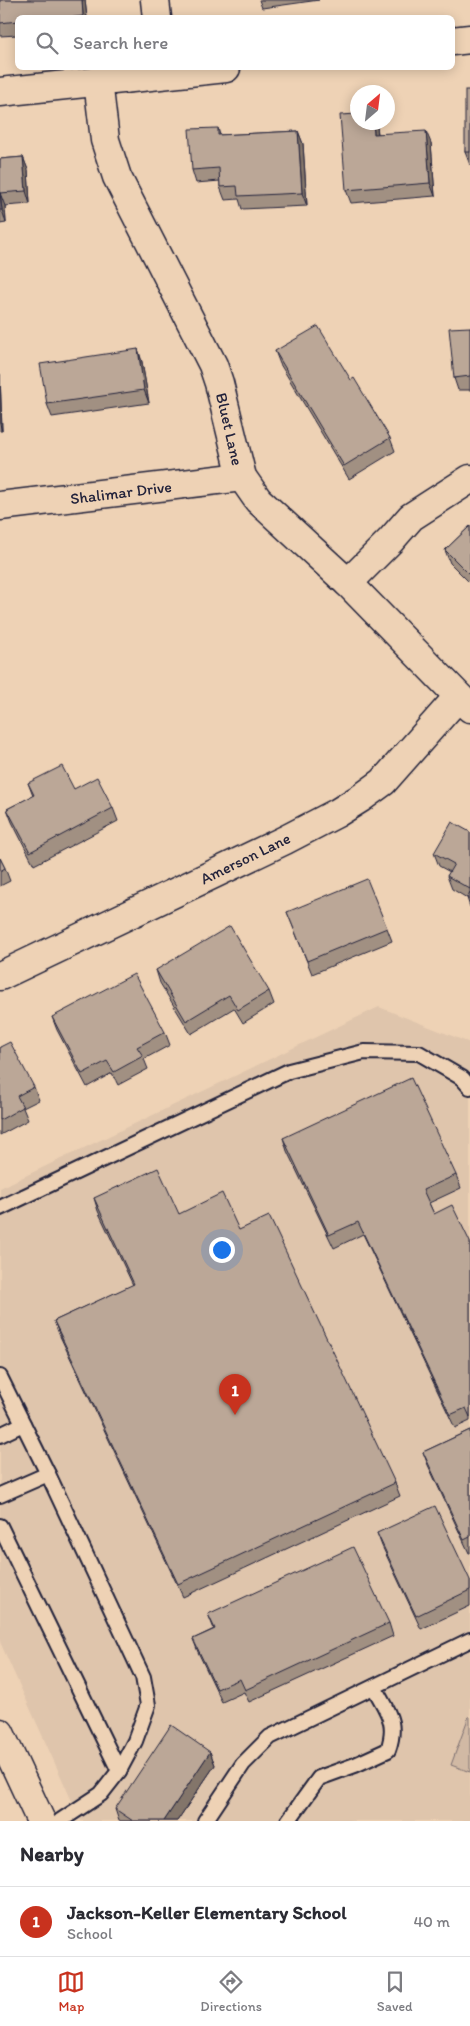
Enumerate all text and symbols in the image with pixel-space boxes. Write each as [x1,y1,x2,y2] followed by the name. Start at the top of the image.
[15,15,455,70] search box
[33,29,61,57] icon: search
[73,31,168,54] text: Search here
[350,85,395,130] north arrow
[212,391,247,467] street label: Bluet Lane
[69,477,173,508] street label: Shalimar Drive
[197,828,293,888] street label: Amerson Lane
[209,1237,235,1263] your location
[219,1374,251,1415] pin: 1
[20,1841,84,1866] text: Nearby
[67,1901,347,1924] text: Jackson-Keller Elementary School
[32,1912,40,1931] text: 1
[413,1912,450,1931] text: 40 m
[67,1924,113,1943] text: School
[57,1968,85,2015] tab: Map
[200,1968,262,2015] tab: Directions
[377,1968,413,2015] tab: Saved

